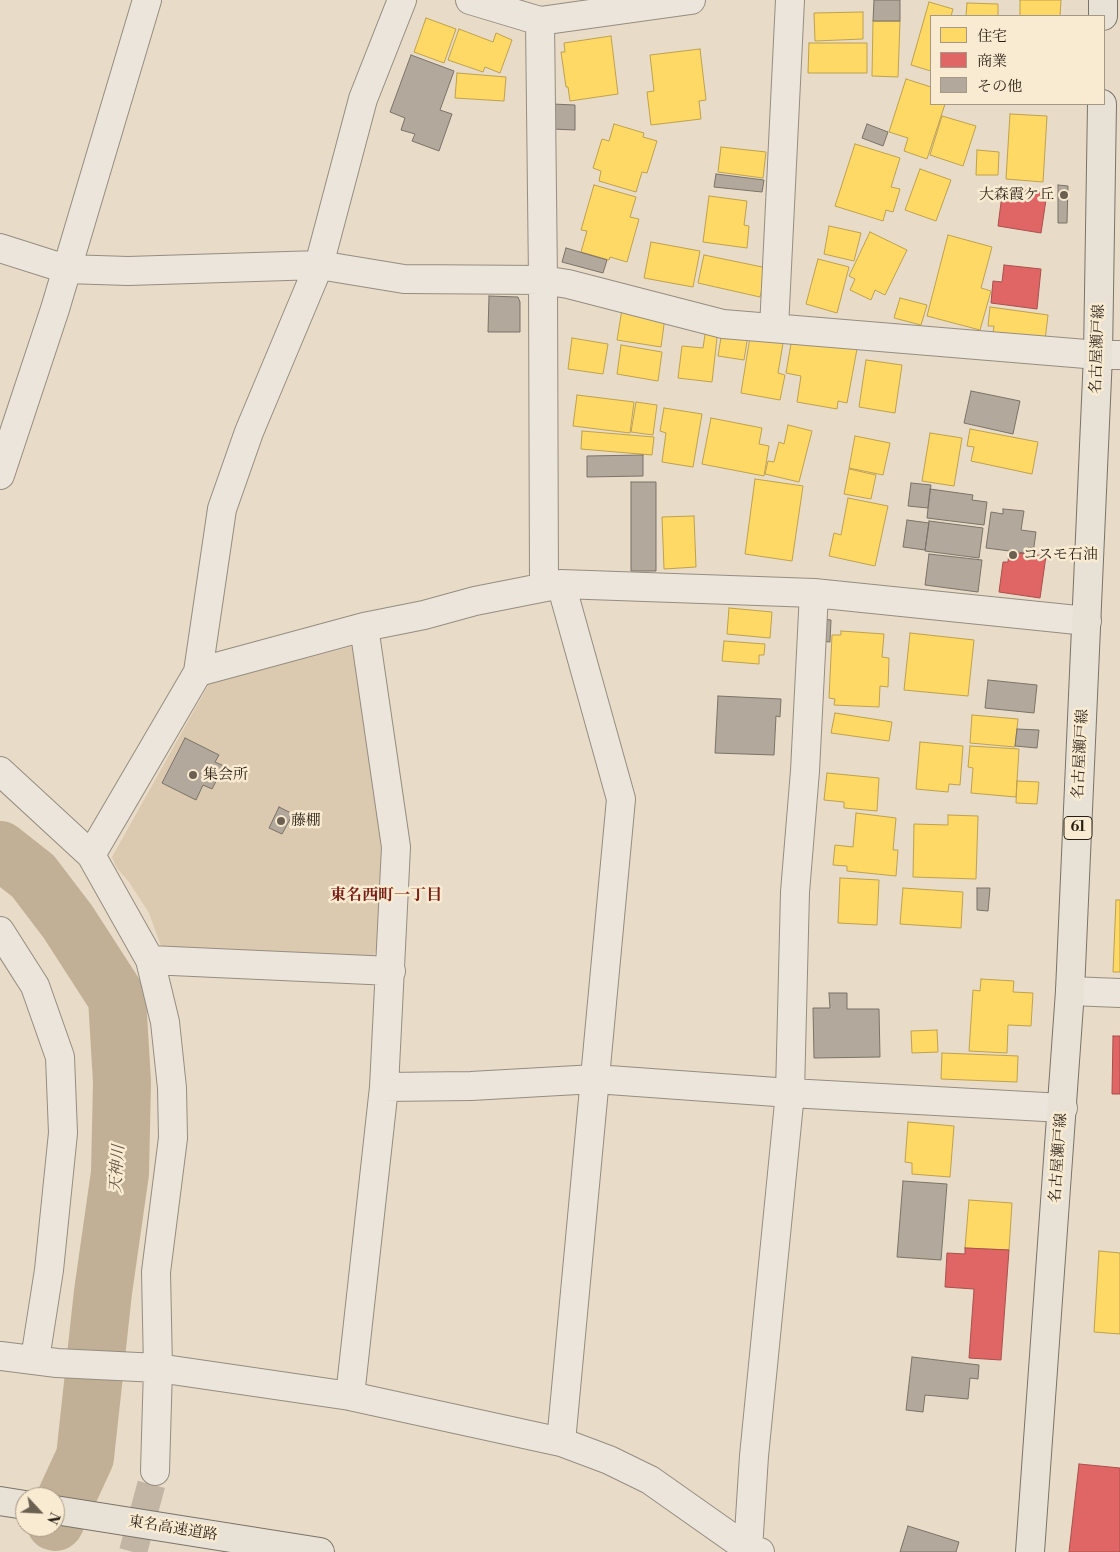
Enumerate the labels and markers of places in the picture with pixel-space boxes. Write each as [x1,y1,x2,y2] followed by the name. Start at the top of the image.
[979,186,1054,204] place label: 大森霞ケ丘
[1058,189,1070,201] marker: 大森霞ケ丘
[1023,546,1098,564] place label: コスモ石油
[1007,549,1019,561] marker: コスモ石油
[203,766,248,784] place label: 集会所
[187,769,199,781] marker: 集会所
[291,812,321,830] place label: 藤棚
[275,815,287,827] marker: 藤棚

